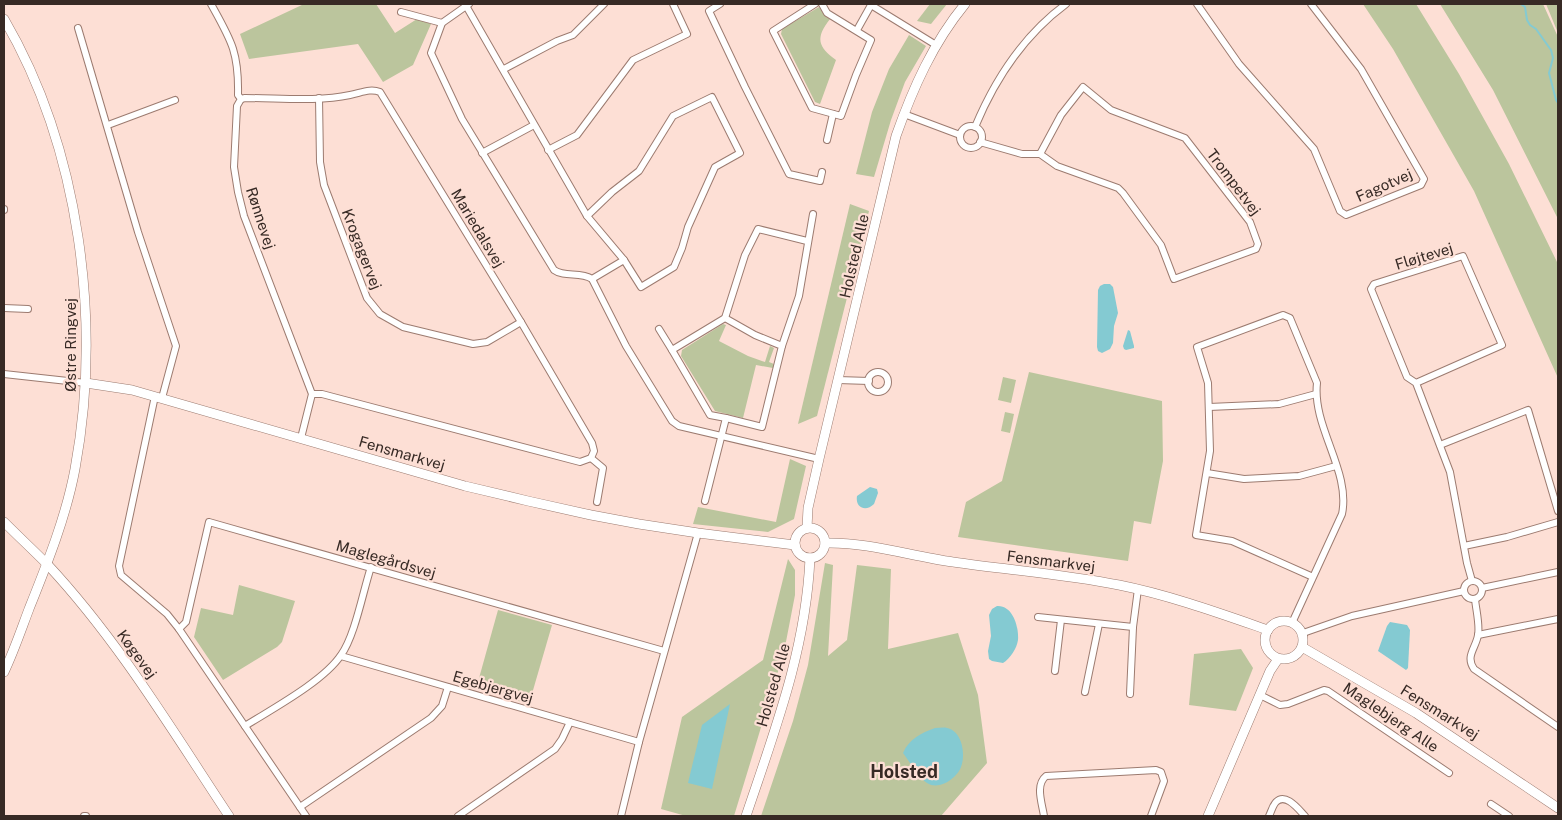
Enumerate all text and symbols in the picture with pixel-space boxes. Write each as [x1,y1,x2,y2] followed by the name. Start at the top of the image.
[1204,146,1264,218] street label: Trompetvej
[1353,165,1415,205] street label: Fagotvej
[243,185,279,251] street label: Rønnevej
[448,186,508,270] street label: Mariedalsvej
[339,206,385,292] street label: Krogagervej
[836,212,872,300] street label: Holsted Alle
[1393,239,1455,273] street label: Fløjtevej
[62,298,79,392] street label: Østre Ringvej
[357,433,447,473] street label: Fensmarkvej
[334,537,438,581] street label: Maglegårdsvej
[1006,547,1096,575] street label: Fensmarkvej
[114,626,160,682] street label: Køgevej
[753,641,793,729] street label: Holsted Alle
[451,667,535,707] street label: Egebjergvej
[1340,679,1442,755] street label: Maglebjerg Alle
[1398,681,1482,743] street label: Fensmarkvej
[870,761,938,782] district label: Holsted

